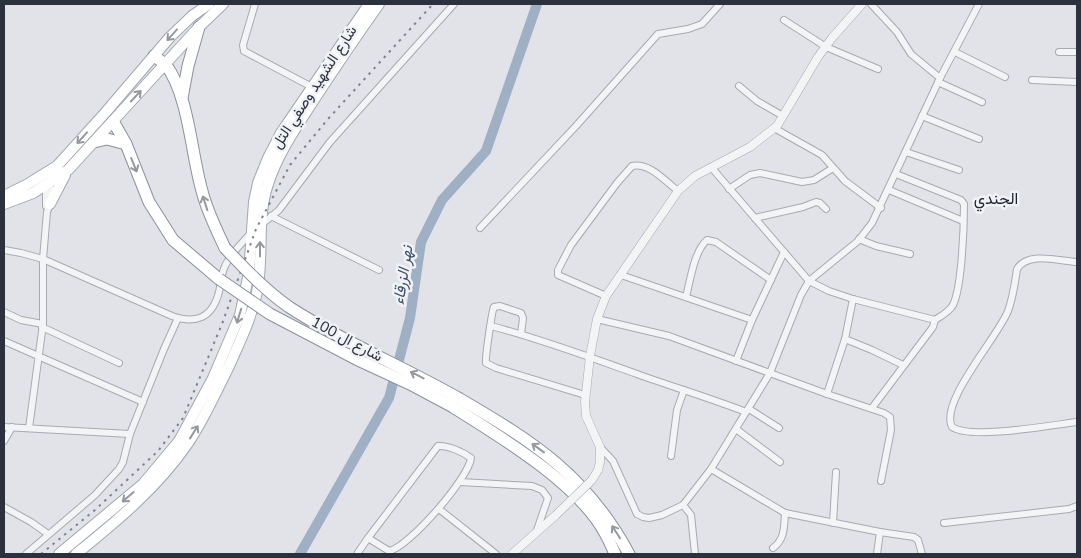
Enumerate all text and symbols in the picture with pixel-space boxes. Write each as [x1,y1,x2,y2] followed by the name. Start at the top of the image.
[267,21,364,154] street label: شارع الشهيد وصفي التل
[166,28,178,41] one-way arrow
[131,89,142,102] one-way arrow
[76,132,88,145] one-way arrow
[130,157,139,172] one-way arrow
[974,188,1018,212] district label: الجندي
[200,195,210,211] one-way arrow
[255,241,265,257] one-way arrow
[387,243,419,306] water label: نهر الزرقاء
[234,308,244,324] one-way arrow
[307,312,386,367] street label: شارع ال 100
[410,370,425,380] one-way arrow
[189,425,200,439] one-way arrow
[531,443,545,453] one-way arrow
[122,492,135,503] one-way arrow
[610,525,620,539] one-way arrow

